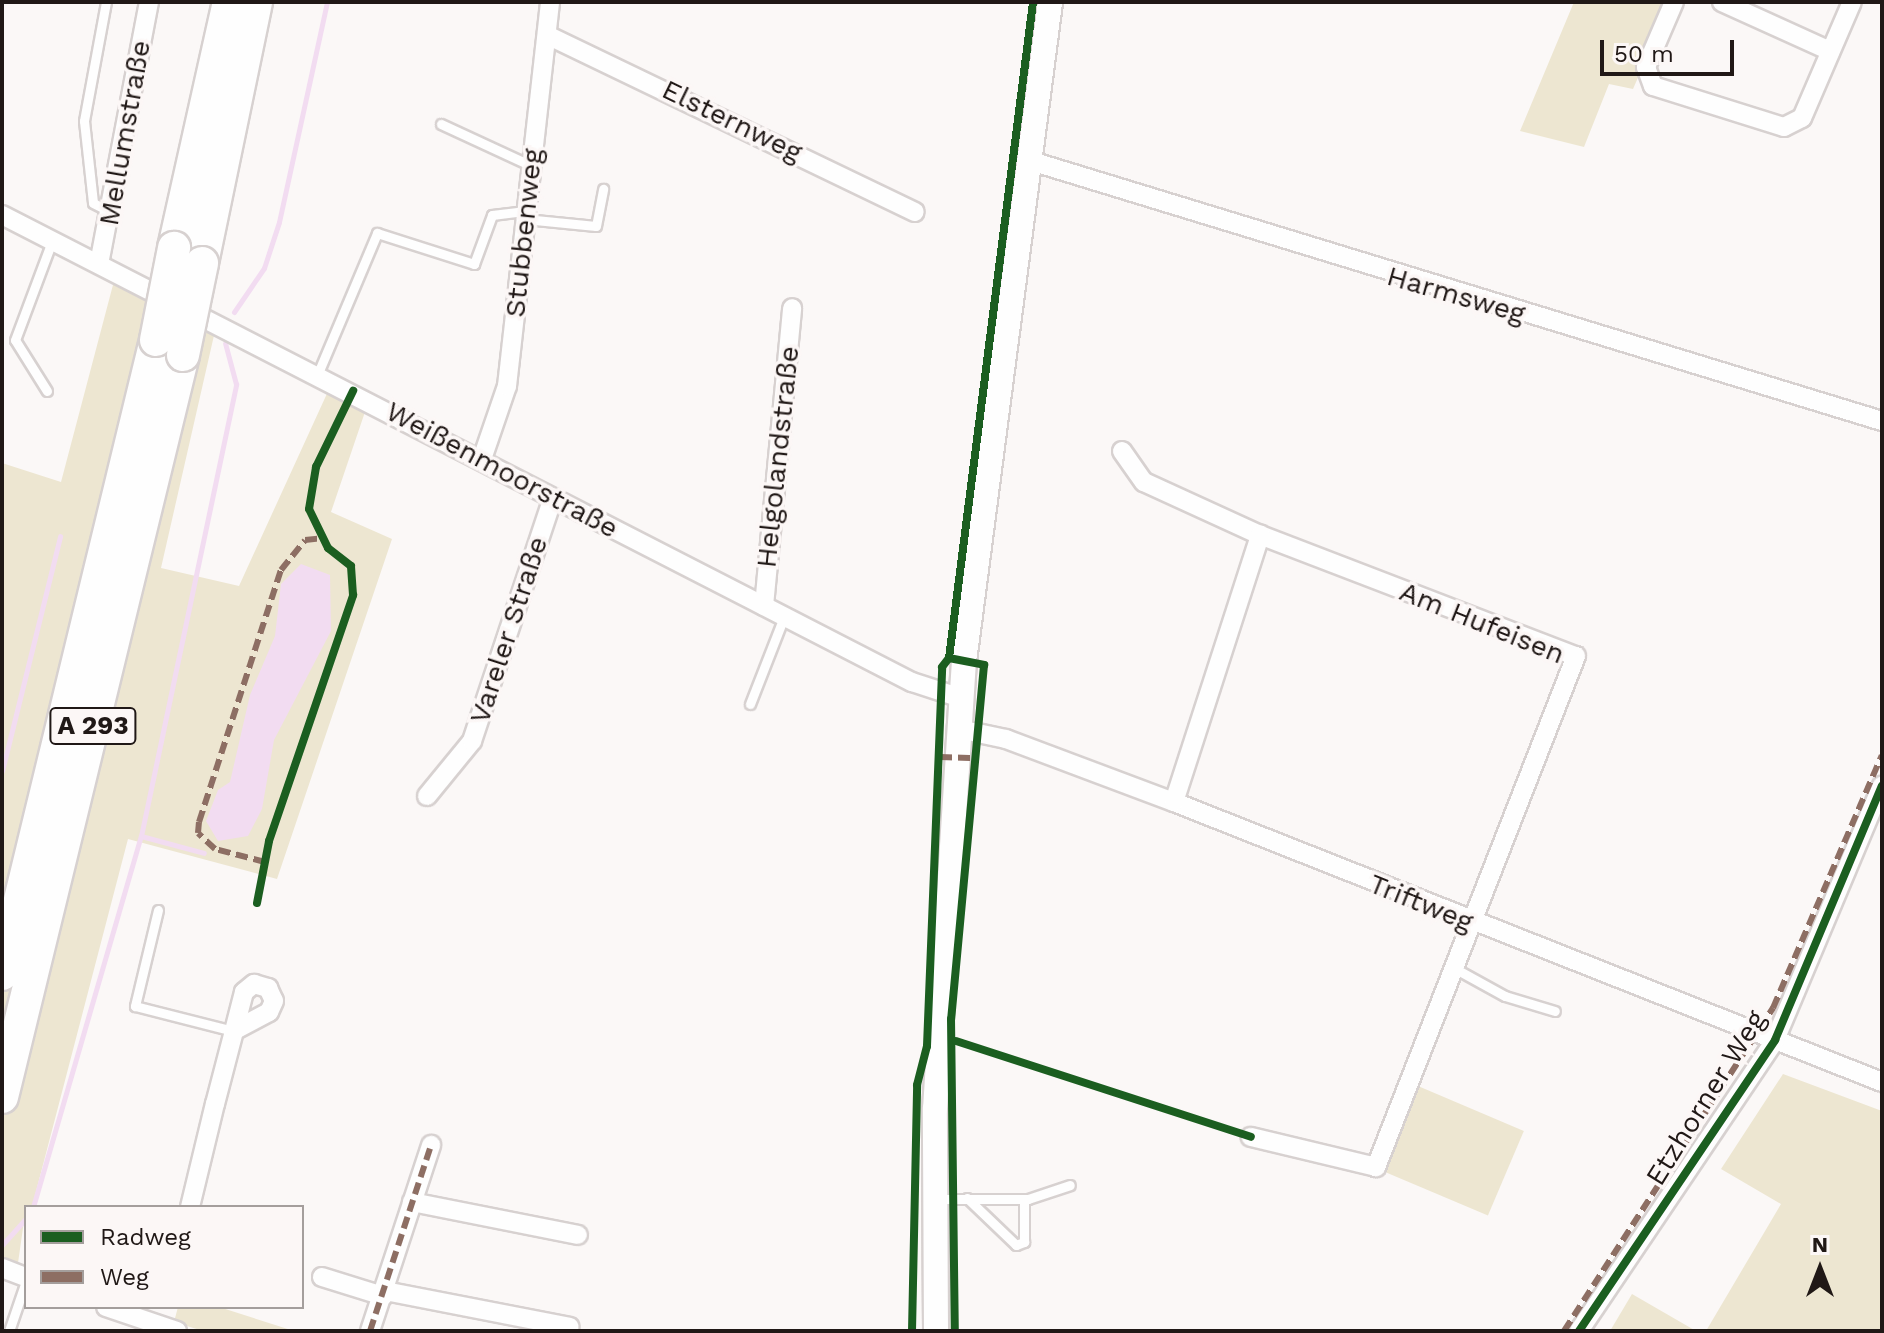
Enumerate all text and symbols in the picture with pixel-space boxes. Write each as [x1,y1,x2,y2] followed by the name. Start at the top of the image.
[1604,24,1738,74] scale bar
[92,38,158,228] street label: Mellumstraße
[1614,40,1674,68] text: 50 m
[656,73,808,169] street label: Elsternweg
[498,147,550,319] street label: Stubbenweg
[1383,259,1529,331] street label: Harmsweg
[750,344,806,570] street label: Helgolandstraße
[380,395,624,545] street label: Weißenmoorstraße
[463,532,555,728] street label: Vareler Straße
[1395,575,1569,671] street label: Am Hufeisen
[49,704,137,748] road number: A 293
[1364,867,1478,939] street label: Triftweg
[1638,1004,1774,1192] street label: Etzhorner Weg
[24,1205,304,1309] legend
[100,1223,191,1251] text: Radweg
[1780,1229,1860,1309] north arrow
[1812,1232,1828,1257] text: N
[100,1263,149,1291] text: Weg

